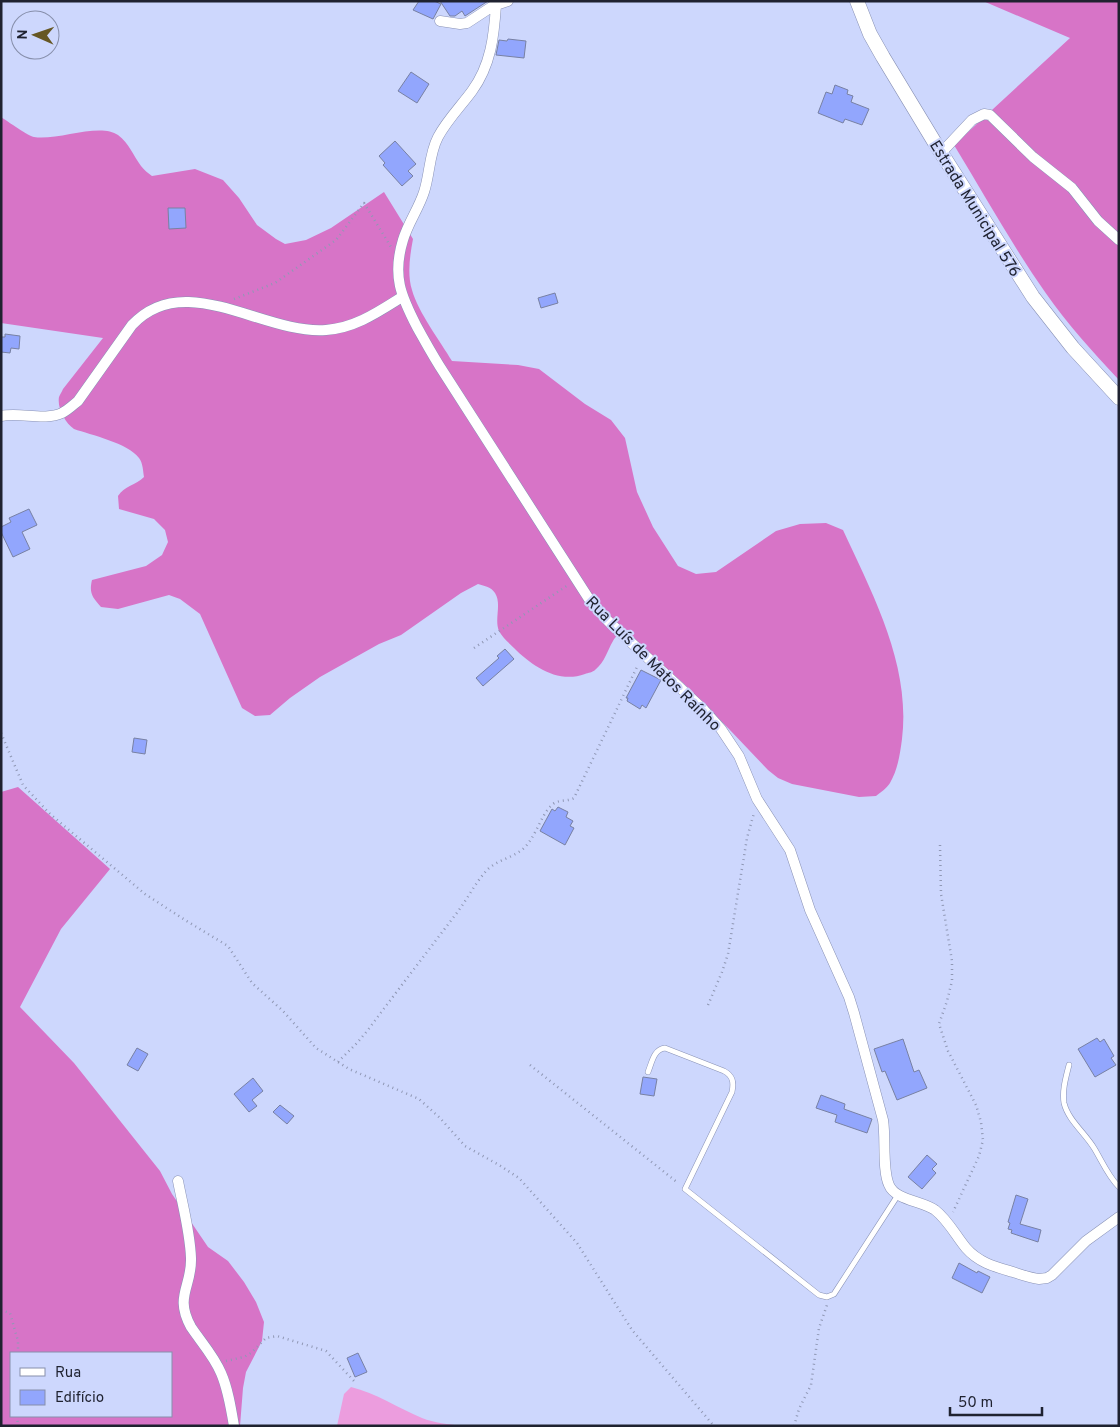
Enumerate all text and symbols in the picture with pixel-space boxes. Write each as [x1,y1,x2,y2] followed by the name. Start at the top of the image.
[10,10,60,60] north arrow
[15,29,32,40] text: N
[924,137,1024,281] street label: Estrada Municipal 576
[581,593,724,736] street label: Rua Luís de Matos Raínho
[10,1352,172,1417] legend
[55,1364,81,1383] text: Rua
[950,1384,1042,1416] scale bar
[55,1389,104,1408] text: Edifício
[958,1394,993,1413] text: 50 m

